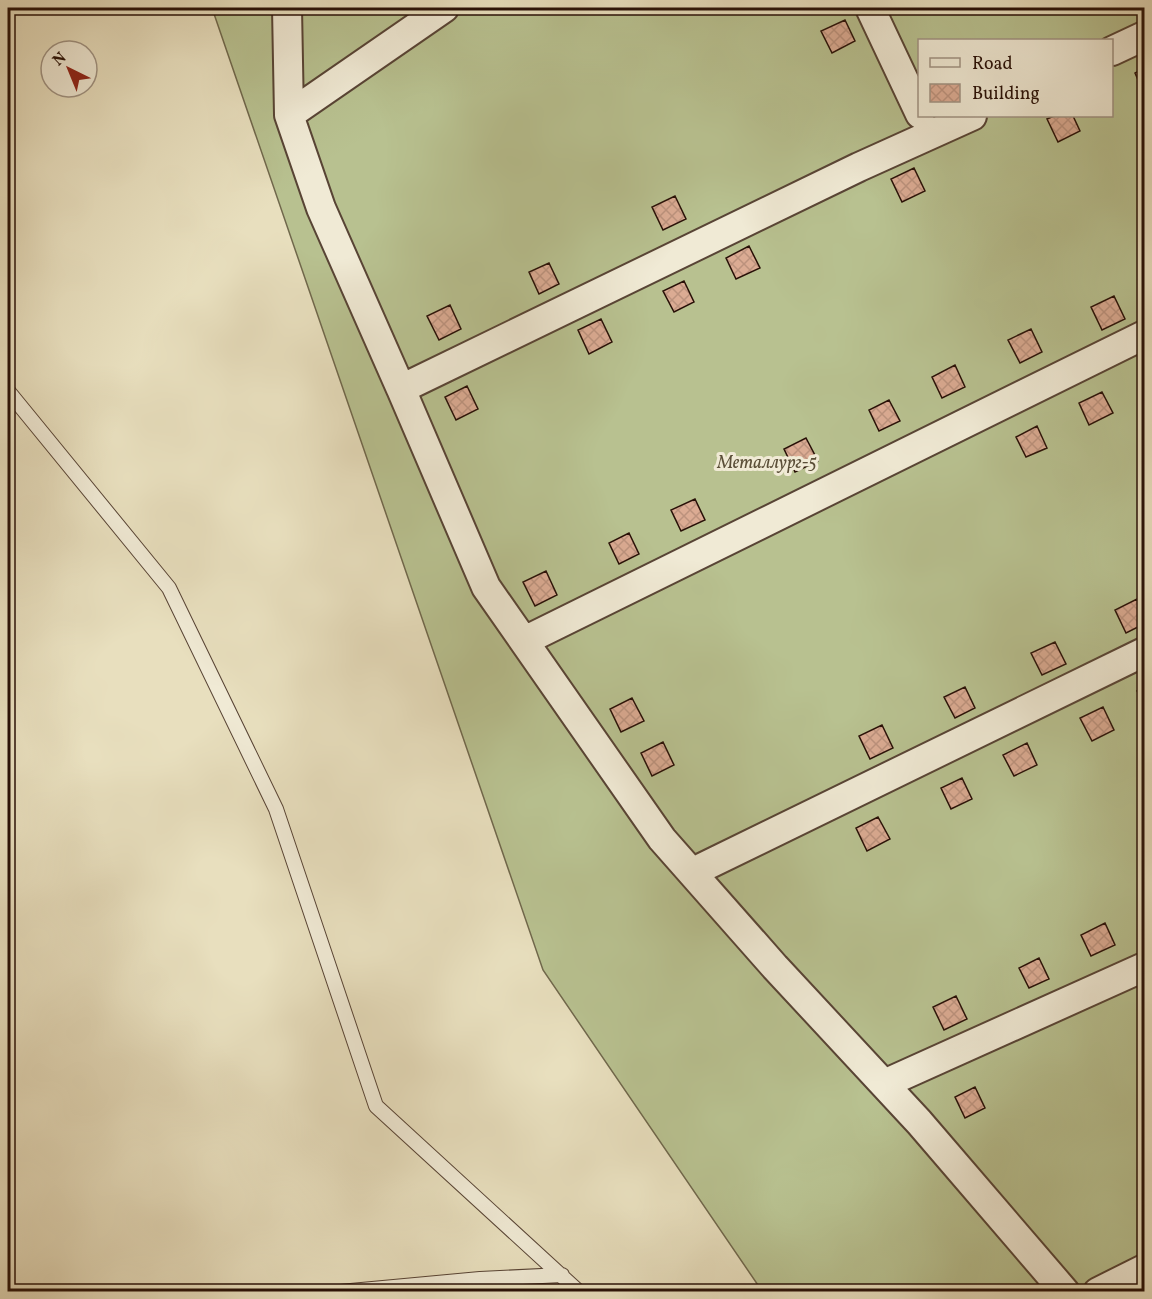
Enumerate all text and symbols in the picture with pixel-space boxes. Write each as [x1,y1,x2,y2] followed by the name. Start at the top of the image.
[39,39,99,99] north arrow
[918,39,1113,117] legend
[48,47,72,72] text: N
[972,52,1013,77] text: Road
[972,82,1040,107] text: Building
[716,451,817,476] park label: Металлург-5

